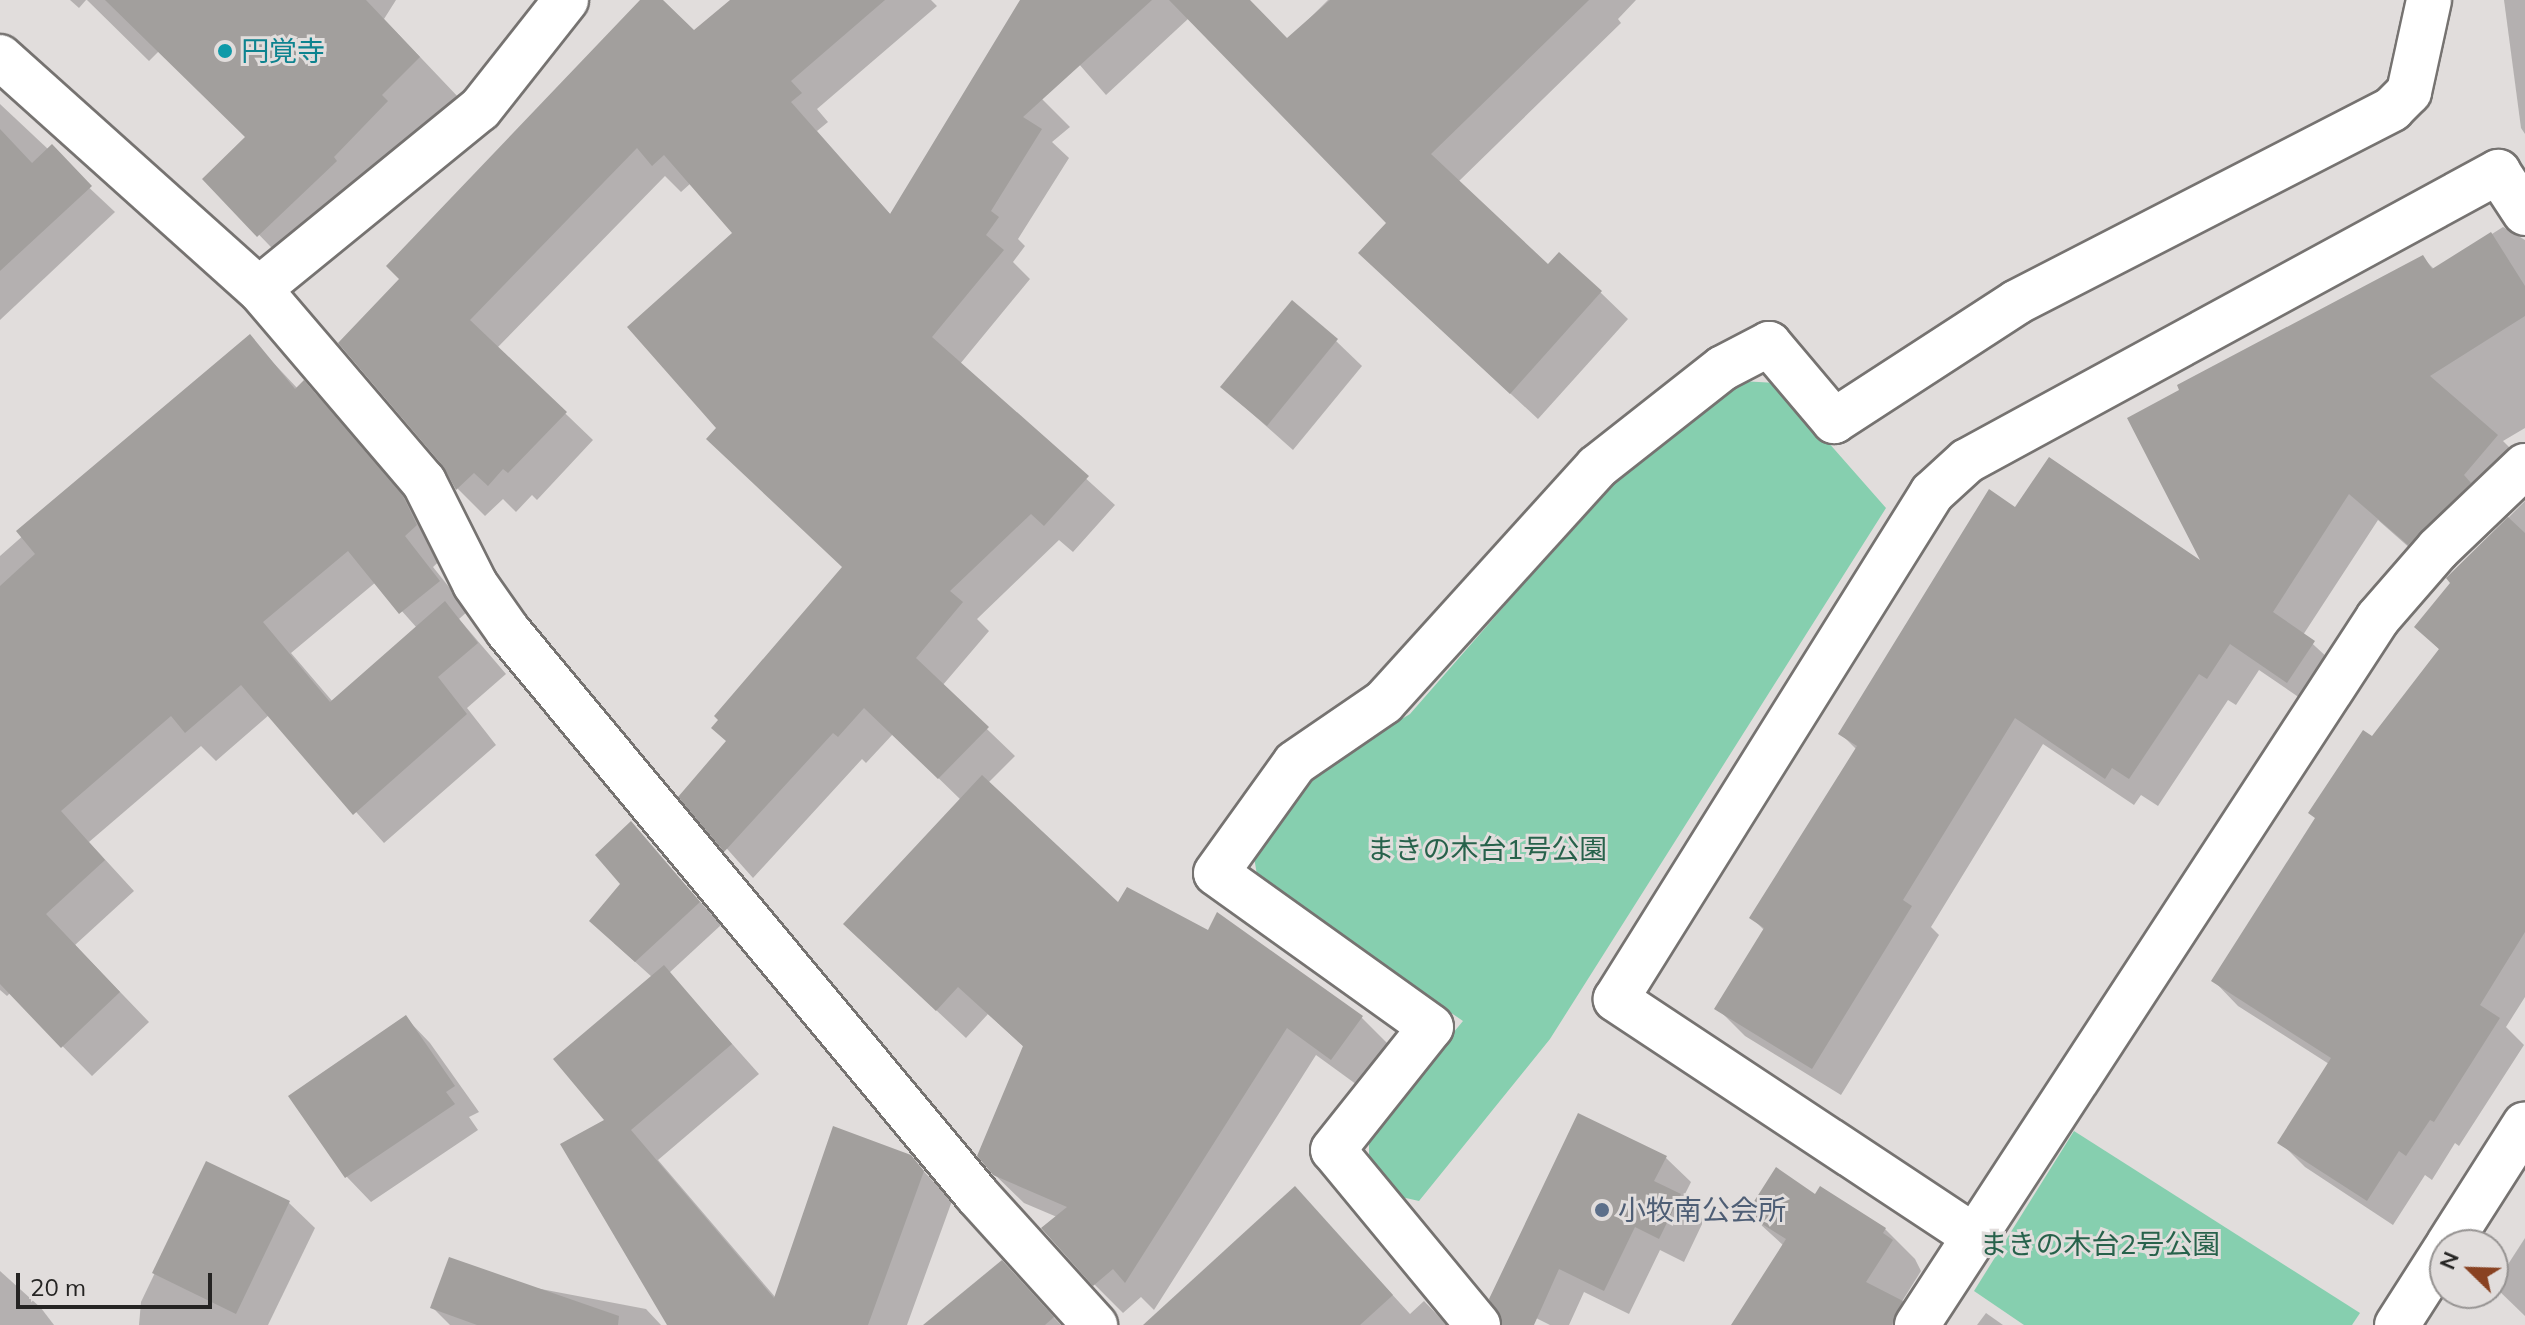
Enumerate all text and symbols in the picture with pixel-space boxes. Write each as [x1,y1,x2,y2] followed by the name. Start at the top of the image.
[241,34,325,68] place label: 円覚寺
[216,42,234,60] marker: 円覚寺
[1367,832,1607,866] park label: まきの木台1号公園
[1618,1193,1786,1227] place label: 小牧南公会所
[1593,1201,1611,1219] marker: 小牧南公会所
[1980,1227,2220,1261] park label: まきの木台2号公園
[2429,1229,2509,1309] north arrow
[2433,1247,2465,1274] text: N
[20,1257,216,1307] scale bar
[30,1272,86,1302] text: 20 m

